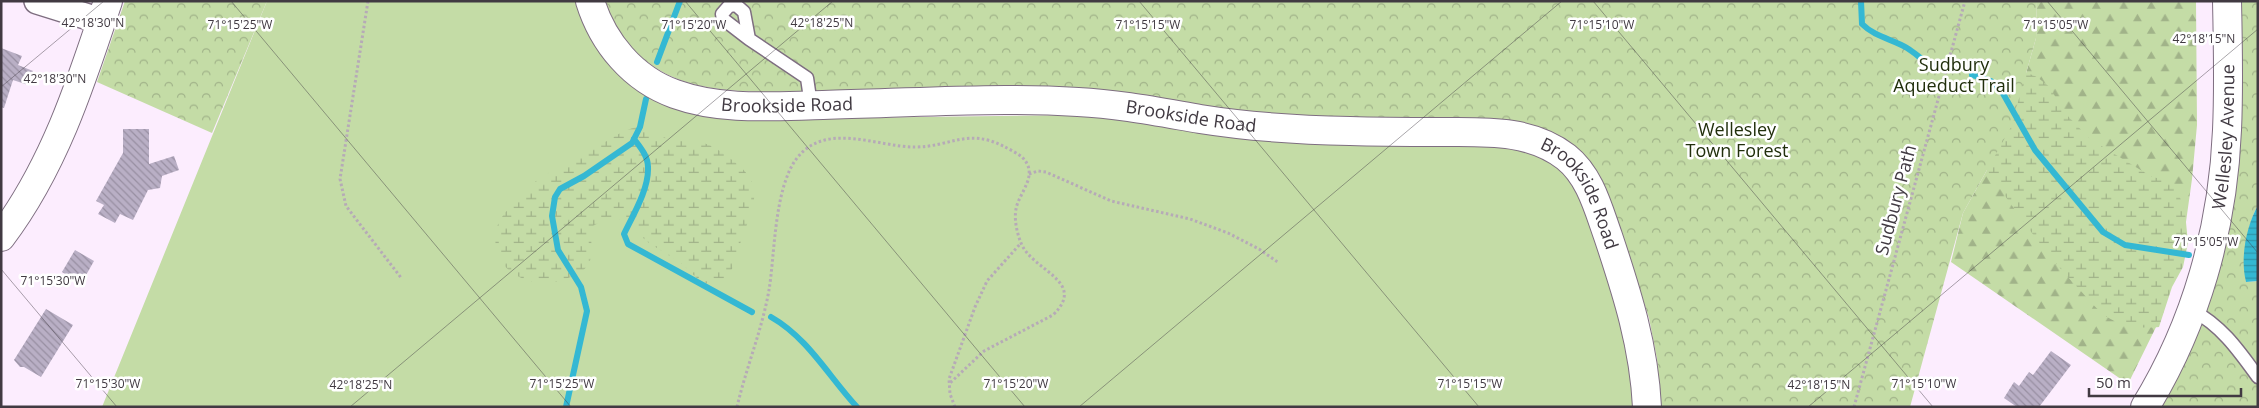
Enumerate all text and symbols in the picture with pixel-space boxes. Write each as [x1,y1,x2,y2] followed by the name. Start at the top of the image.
[62,14,124,31] text: 42°18'30"N
[791,14,853,31] text: 42°18'25"N
[208,16,272,33] text: 71°15'25"W
[662,16,726,33] text: 71°15'20"W
[1116,16,1180,33] text: 71°15'15"W
[1570,16,1634,33] text: 71°15'10"W
[2024,16,2088,33] text: 71°15'05"W
[2173,30,2235,47] text: 42°18'15"N
[1893,52,2015,97] park label: Sudbury Aqueduct Trail
[2206,64,2239,211] street label: Wellesley Avenue
[24,70,86,87] text: 42°18'30"N
[720,91,853,117] street label: Brookside Road
[1124,94,1258,137] street label: Brookside Road
[1686,117,1788,162] park label: Wellesley Town Forest
[1537,131,1625,252] street label: Brookside Road
[1869,142,1921,258] street label: Sudbury Path
[2174,233,2238,250] text: 71°15'05"W
[21,272,85,289] text: 71°15'30"W
[2089,366,2242,398] scale bar
[2096,372,2131,392] text: 50 m
[76,375,140,392] text: 71°15'30"W
[530,375,594,392] text: 71°15'25"W
[984,375,1048,392] text: 71°15'20"W
[1438,375,1502,392] text: 71°15'15"W
[1892,375,1956,392] text: 71°15'10"W
[330,376,392,393] text: 42°18'25"N
[1788,376,1850,393] text: 42°18'15"N

